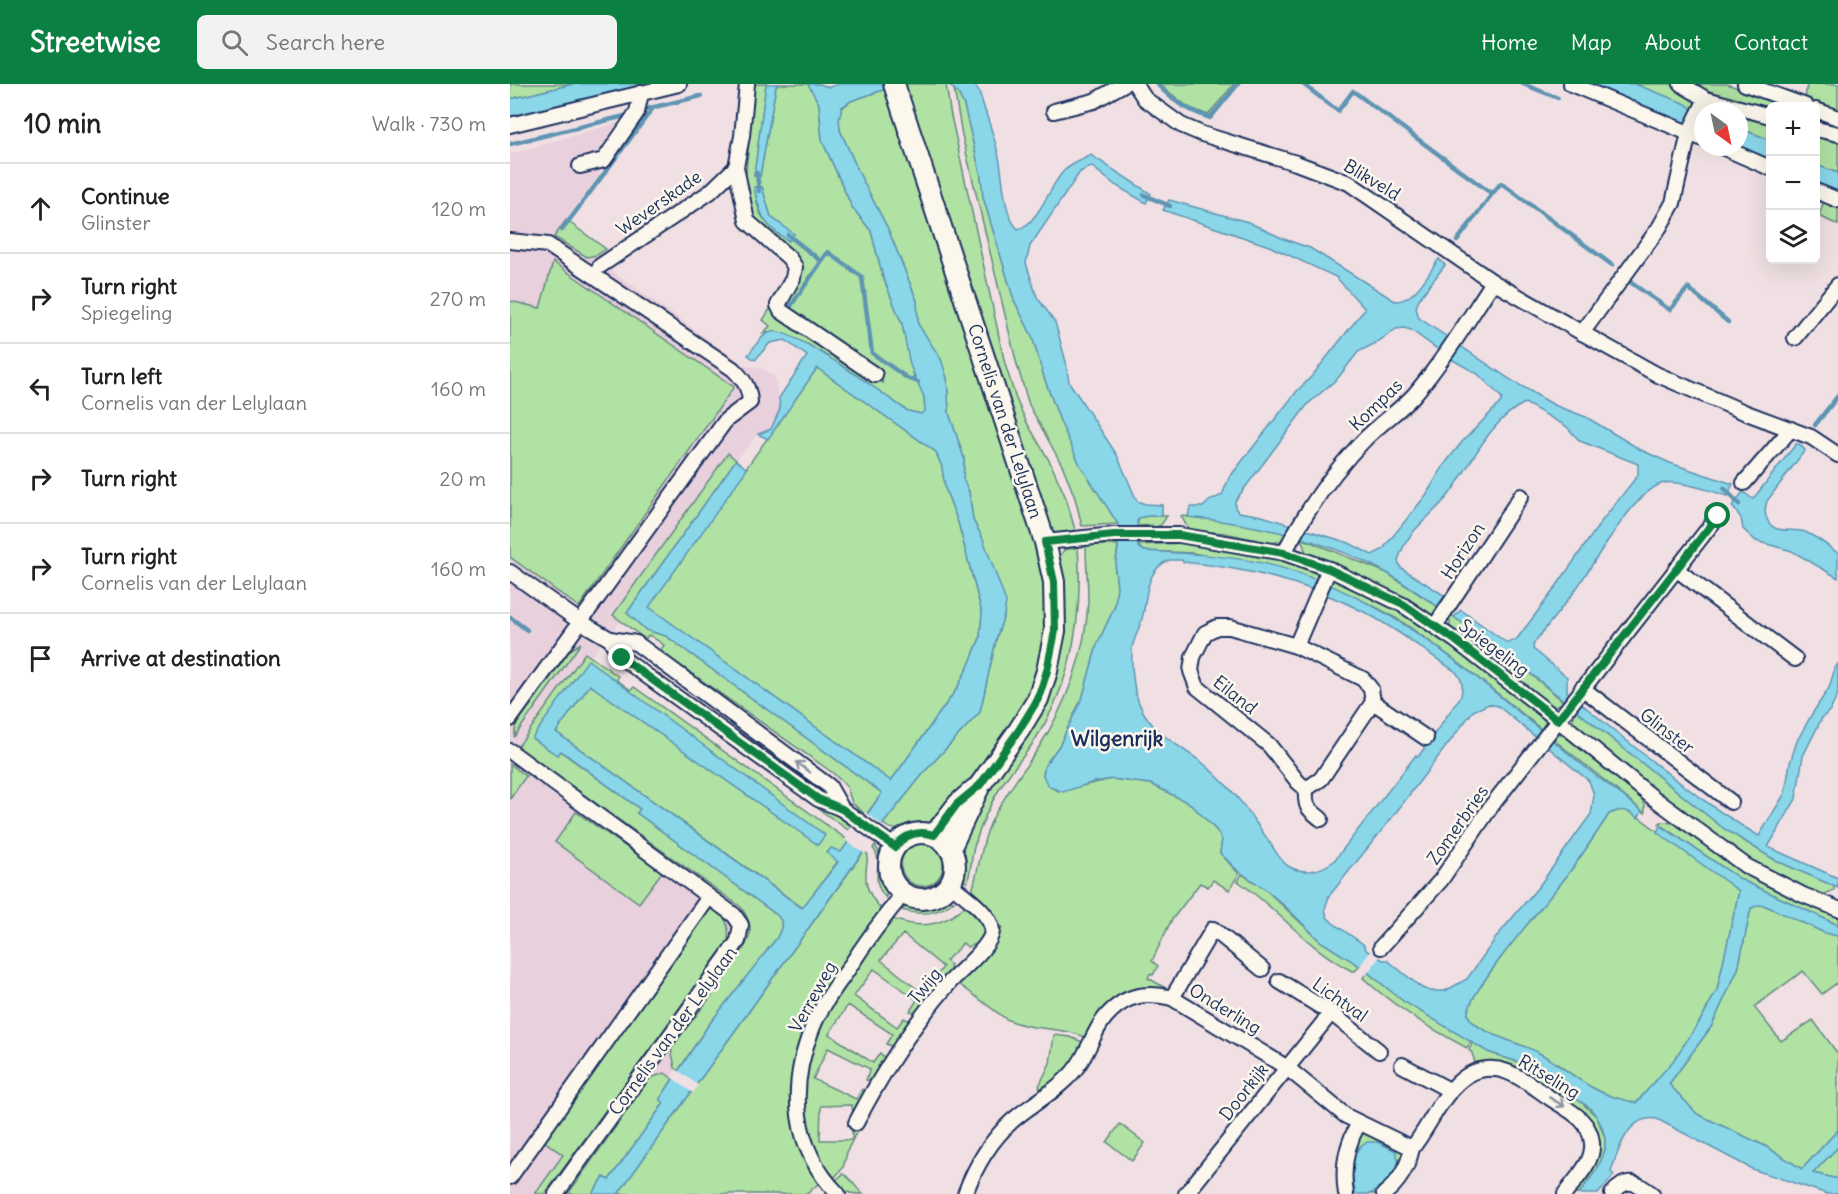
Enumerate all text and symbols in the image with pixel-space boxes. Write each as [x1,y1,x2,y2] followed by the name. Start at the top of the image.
[197,15,617,69] search box
[30,24,161,60] text: Streetwise
[218,26,251,59] icon: search
[266,28,385,56] text: Search here
[1481,29,1538,56] text: Home
[1571,29,1612,56] text: Map
[1645,29,1701,56] text: About
[1734,29,1808,56] text: Contact
[1694,102,1748,156] north arrow
[1766,102,1820,264] map controls
[1766,102,1820,156] button: +
[24,107,101,140] text: 10 min
[372,111,486,136] text: Walk · 730 m
[1340,154,1405,206] street label: Blikveld
[1766,156,1820,210] button: −
[612,165,706,240] street label: Weverskade
[81,182,170,210] text: Continue
[24,192,57,225] icon: ahead
[432,196,486,221] text: 120 m
[81,210,151,235] text: Glinster
[1766,210,1820,264] button: layers
[81,272,177,300] text: Turn right
[24,282,57,315] icon: right
[430,286,486,311] text: 270 m
[81,300,172,325] text: Spiegeling
[963,321,1048,521] street label: Cornelis van der Lelylaan
[81,362,162,390] text: Turn left
[24,372,57,405] icon: left
[1344,374,1407,436] street label: Kompas
[431,376,486,401] text: 160 m
[81,390,307,415] text: Cornelis van der Lelylaan
[24,462,57,495] icon: right
[81,464,177,492] text: Turn right
[440,466,486,491] text: 20 m
[1704,502,1730,528] route start
[1436,518,1489,584] street label: Horizon
[81,542,177,570] text: Turn right
[24,552,57,585] icon: right
[431,556,486,581] text: 160 m
[81,570,307,595] text: Cornelis van der Lelylaan
[1455,614,1534,682] street label: Spiegeling
[24,642,57,675] icon: arrive
[81,644,281,672] text: Arrive at destination
[608,644,634,670] route end
[1209,670,1262,719] street label: Eiland
[1635,703,1700,759] street label: Glinster
[1071,725,1163,752] district label: Wilgenrijk
[796,761,812,773] one-way arrow
[1422,780,1493,869] street label: Zomerbries
[604,942,742,1120] street label: Cornelis van der Lelylaan
[784,957,842,1036] street label: Verreweg
[903,963,946,1009] street label: Twijg
[1308,972,1372,1027] street label: Lichtval
[1185,978,1266,1039] street label: Onderling
[1514,1049,1584,1104] street label: Ritseling
[1214,1058,1273,1125] street label: Doorkijk
[1548,1096,1565,1108] one-way arrow

